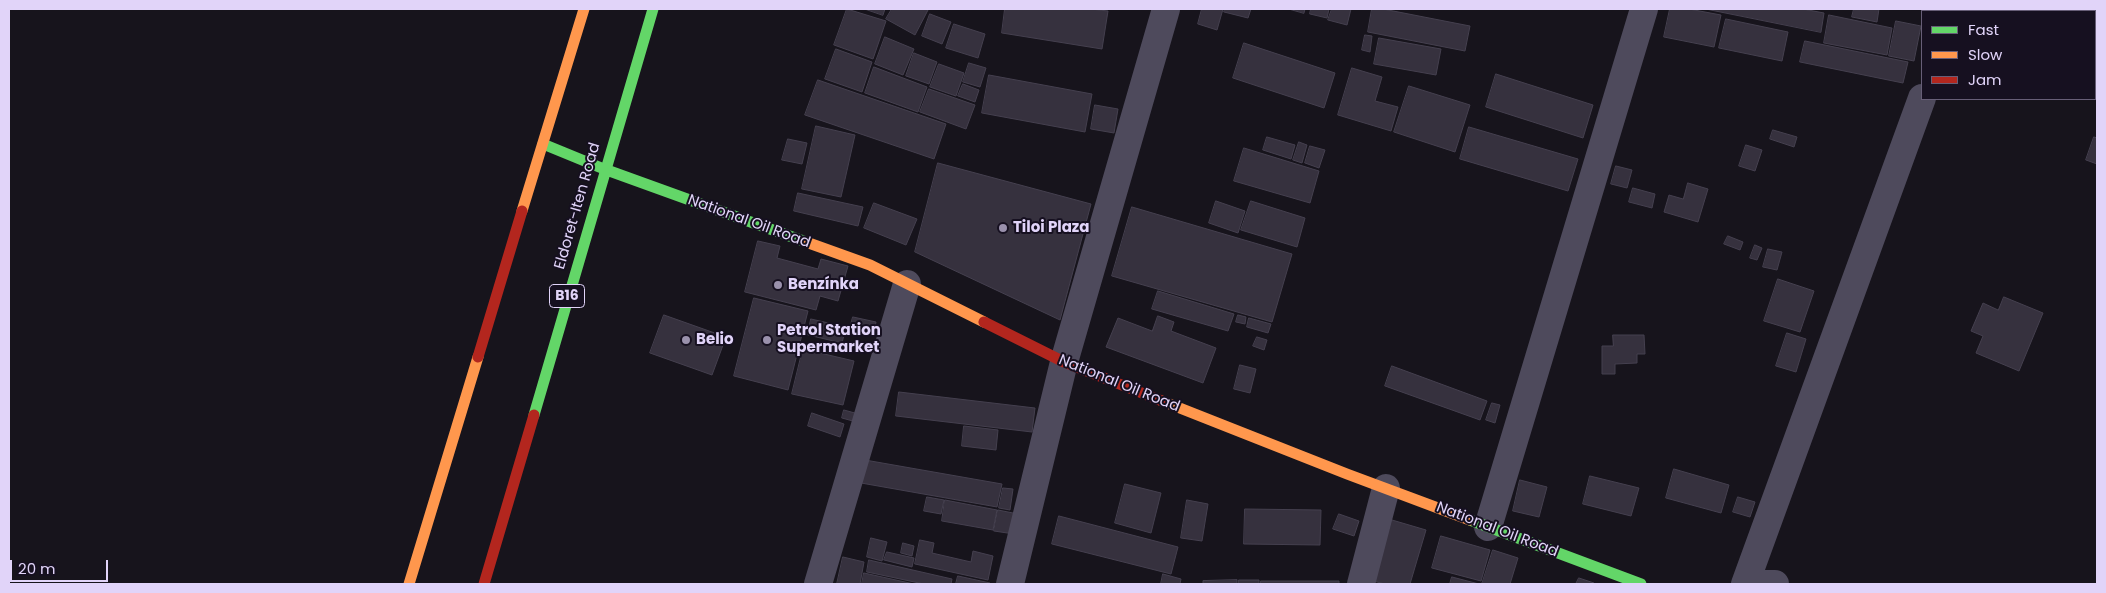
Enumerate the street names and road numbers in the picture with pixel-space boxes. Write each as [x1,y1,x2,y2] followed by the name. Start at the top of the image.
[551,141,605,271] street label: Eldoret-Iten Road
[685,191,813,253] street label: National Oil Road
[550,284,584,308] road number: B16
[1056,351,1182,417] street label: National Oil Road
[1434,498,1560,562] street label: National Oil Road

